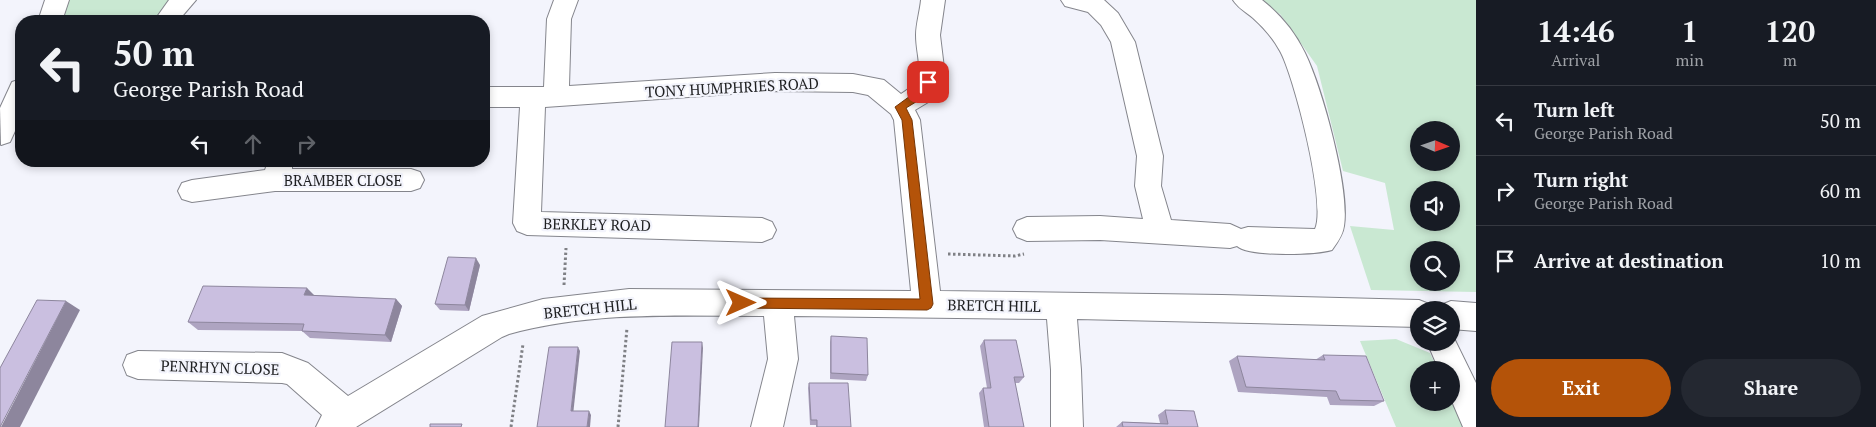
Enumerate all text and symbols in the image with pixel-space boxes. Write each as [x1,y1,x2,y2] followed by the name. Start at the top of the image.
[1537,11,1615,51] text: 14:46
[1681,11,1698,51] text: 1
[1764,11,1815,51] text: 120
[113,30,194,76] text: 50 m
[30,35,95,100] icon: left
[1551,49,1600,71] text: Arrival
[1676,49,1704,71] text: min
[1783,49,1797,71] text: m
[907,61,949,103] pin
[914,68,942,96] icon: arrive
[645,72,819,102] street label: TONY HUMPHRIES ROAD
[113,74,304,103] text: George Parish Road
[1534,97,1615,122] text: Turn left
[1491,107,1519,135] icon: left
[1820,108,1861,133] text: 50 m
[1410,121,1460,171] north arrow
[1410,121,1460,411] map controls
[1534,122,1673,144] text: George Parish Road
[186,130,214,158] icon: left
[239,130,267,158] icon: ahead
[292,130,320,158] icon: right
[1534,167,1628,192] text: Turn right
[284,170,402,190] street label: BRAMBER CLOSE
[1491,177,1519,205] icon: right
[1820,178,1861,203] text: 60 m
[1410,181,1460,231] button: sound
[1534,192,1673,214] text: George Parish Road
[543,213,651,235] street label: BERKLEY ROAD
[1410,241,1460,291] button: search
[1491,247,1519,275] icon: arrive
[1534,248,1723,273] text: Arrive at destination
[1820,248,1861,273] text: 10 m
[714,276,766,328] position arrow
[543,293,637,323] street label: BRETCH HILL
[947,294,1041,316] street label: BRETCH HILL
[1410,301,1460,351] button: layers
[160,355,280,379] street label: PENRHYN CLOSE
[1491,359,1671,417] button: Exit
[1681,359,1861,417] button: Share
[1410,361,1460,411] button: +

